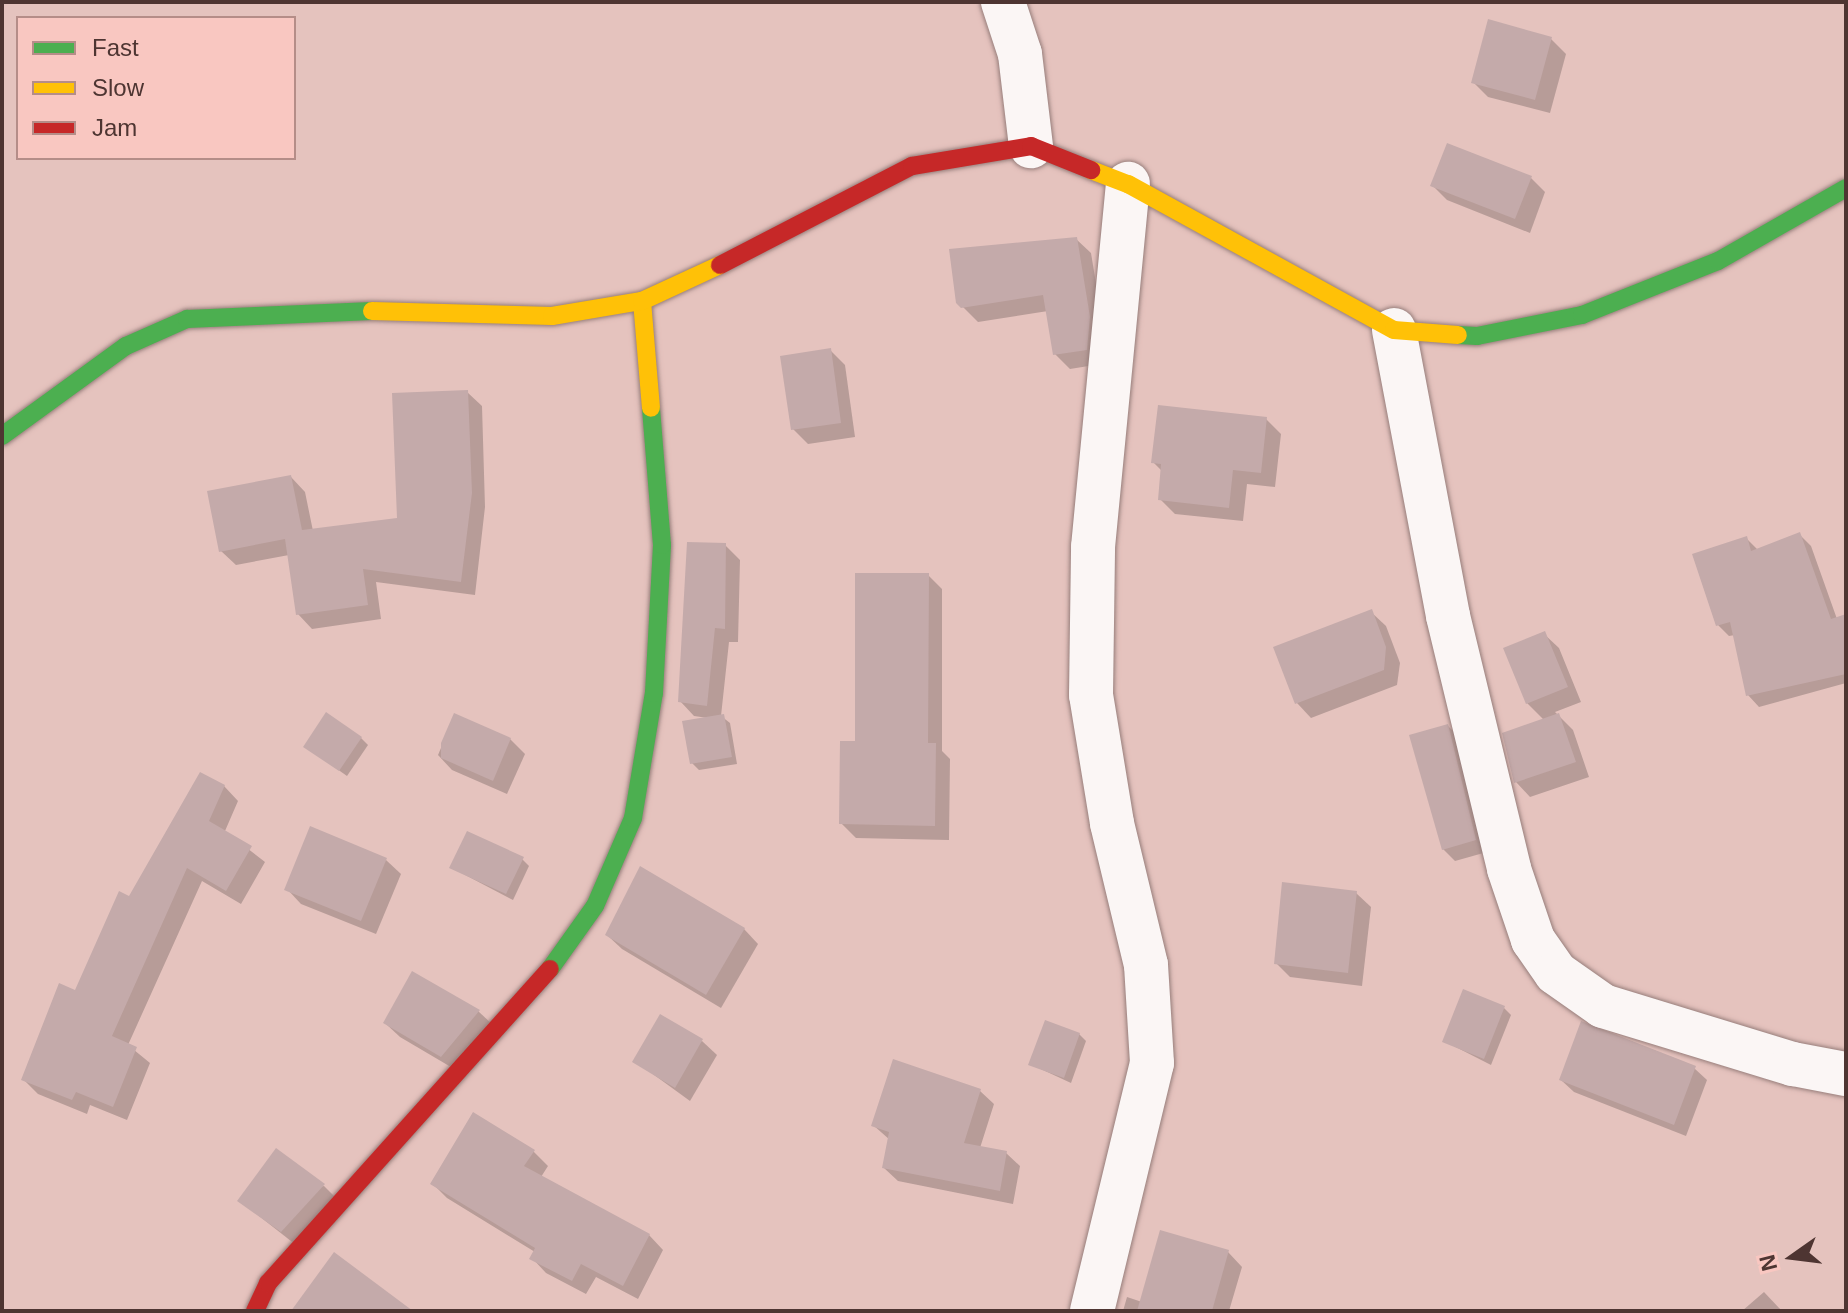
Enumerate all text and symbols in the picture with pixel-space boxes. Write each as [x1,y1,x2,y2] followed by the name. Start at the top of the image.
[16,16,296,160] legend
[92,34,139,61] text: Fast
[92,74,144,101] text: Slow
[92,114,137,141] text: Jam
[1752,1217,1832,1297] north arrow
[1754,1252,1782,1274] text: N

